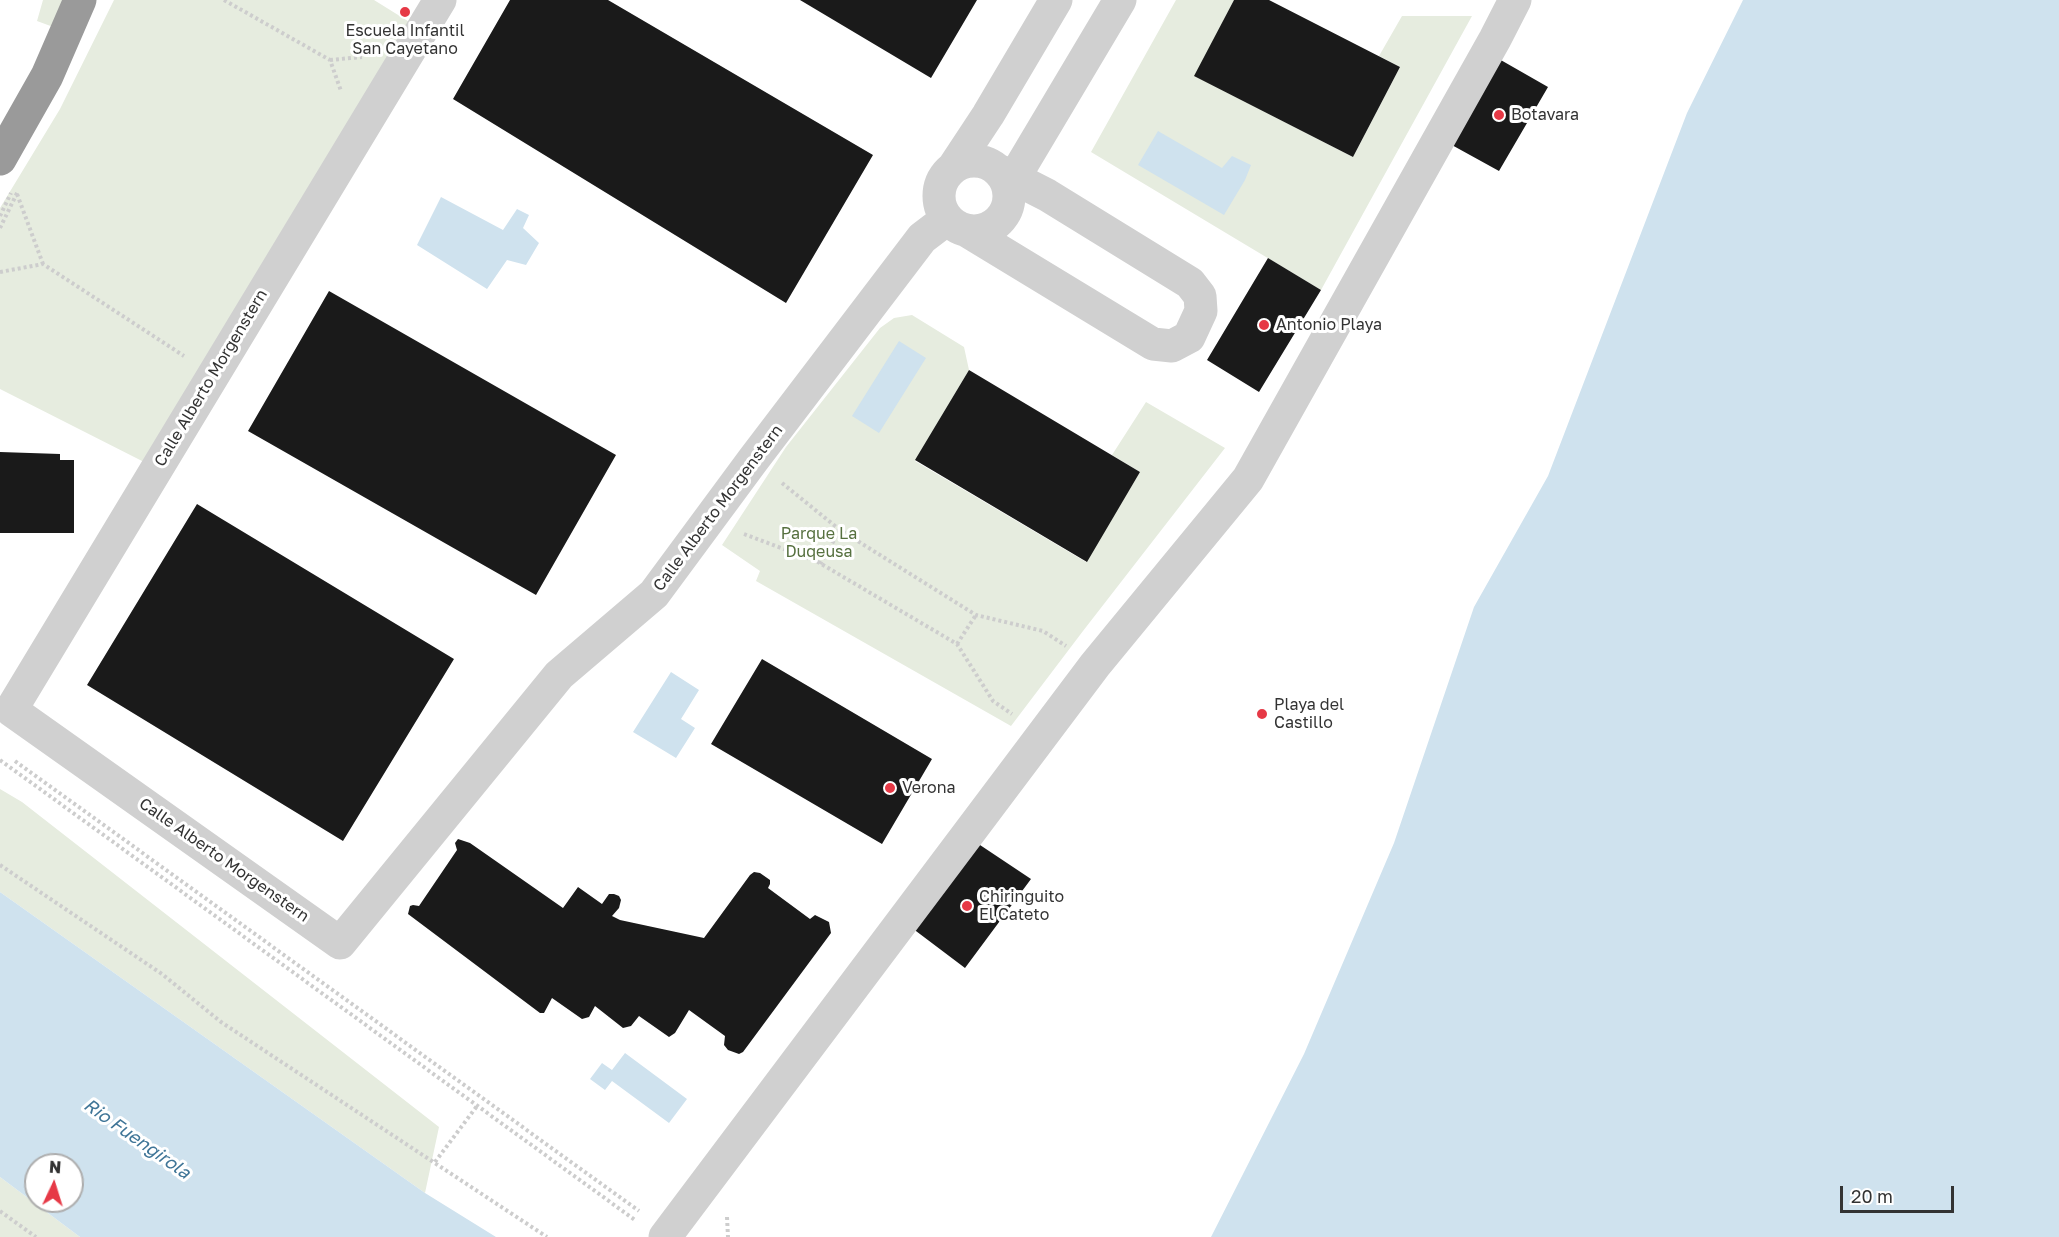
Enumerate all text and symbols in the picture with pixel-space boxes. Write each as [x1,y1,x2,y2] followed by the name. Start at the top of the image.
[398,5,412,19] marker: Escuela Infantil San Cayetano
[346,21,464,59] place label: Escuela Infantil San Cayetano
[1511,105,1579,125] place label: Botavara
[1492,108,1506,122] marker: Botavara
[150,286,272,470] street label: Calle Alberto Morgenstern
[1276,315,1382,335] place label: Antonio Playa
[1257,318,1271,332] marker: Antonio Playa
[649,421,787,595] street label: Calle Alberto Morgenstern
[781,524,857,562] park label: Parque La Duqeusa
[1274,695,1344,733] place label: Playa del Castillo
[1255,707,1269,721] marker: Playa del Castillo
[902,778,956,798] place label: Verona
[883,781,897,795] marker: Verona
[135,794,313,926] street label: Calle Alberto Morgenstern
[979,887,1064,925] place label: Chiringuito El Cateto
[960,899,974,913] marker: Chiringuito El Cateto
[80,1094,194,1184] water label: Rio Fuengirola
[24,1153,84,1213] north arrow
[48,1157,62,1177] text: N
[1843,1174,1957,1212] scale bar
[1851,1185,1893,1207] text: 20 m

